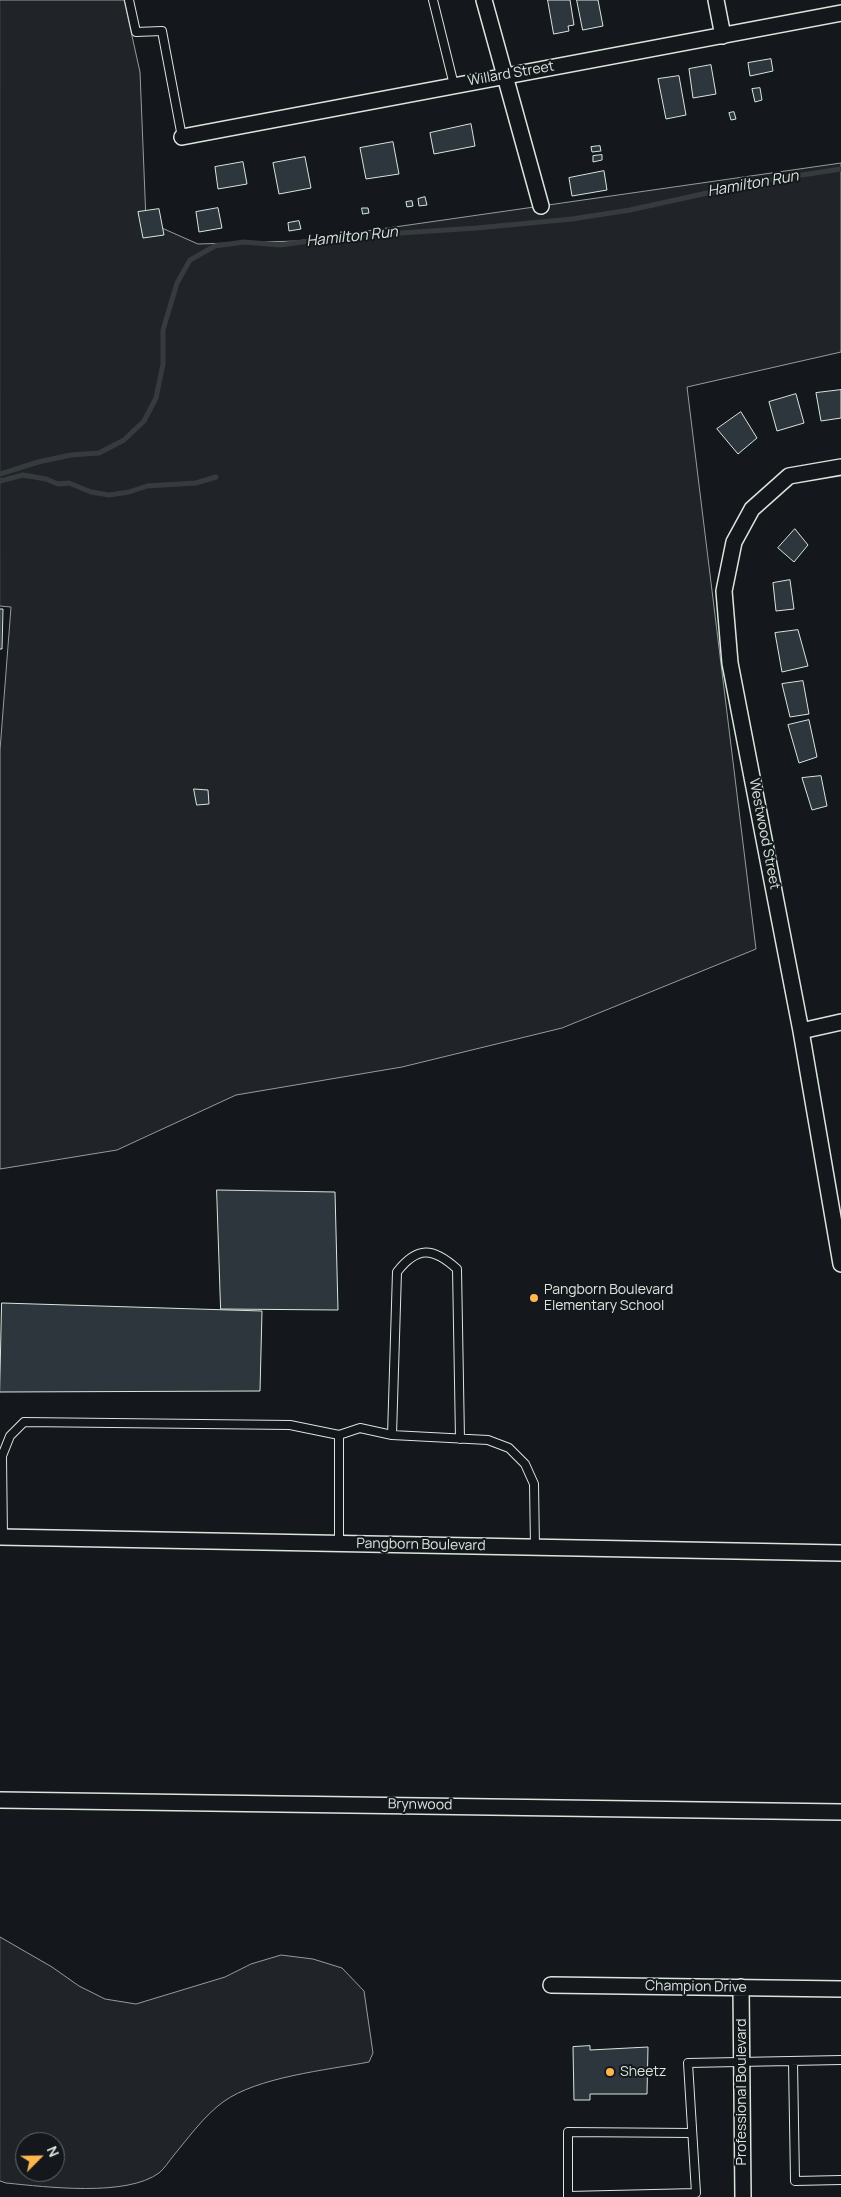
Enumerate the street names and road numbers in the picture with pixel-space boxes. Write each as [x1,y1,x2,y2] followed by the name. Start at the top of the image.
[466,58,556,90] street label: Willard Street
[745,777,783,891] street label: Westwood Street
[356,1535,486,1555] street label: Pangborn Boulevard
[388,1796,452,1814] street label: Brynwood
[645,1978,747,1996] street label: Champion Drive
[734,2019,750,2165] street label: Professional Boulevard

